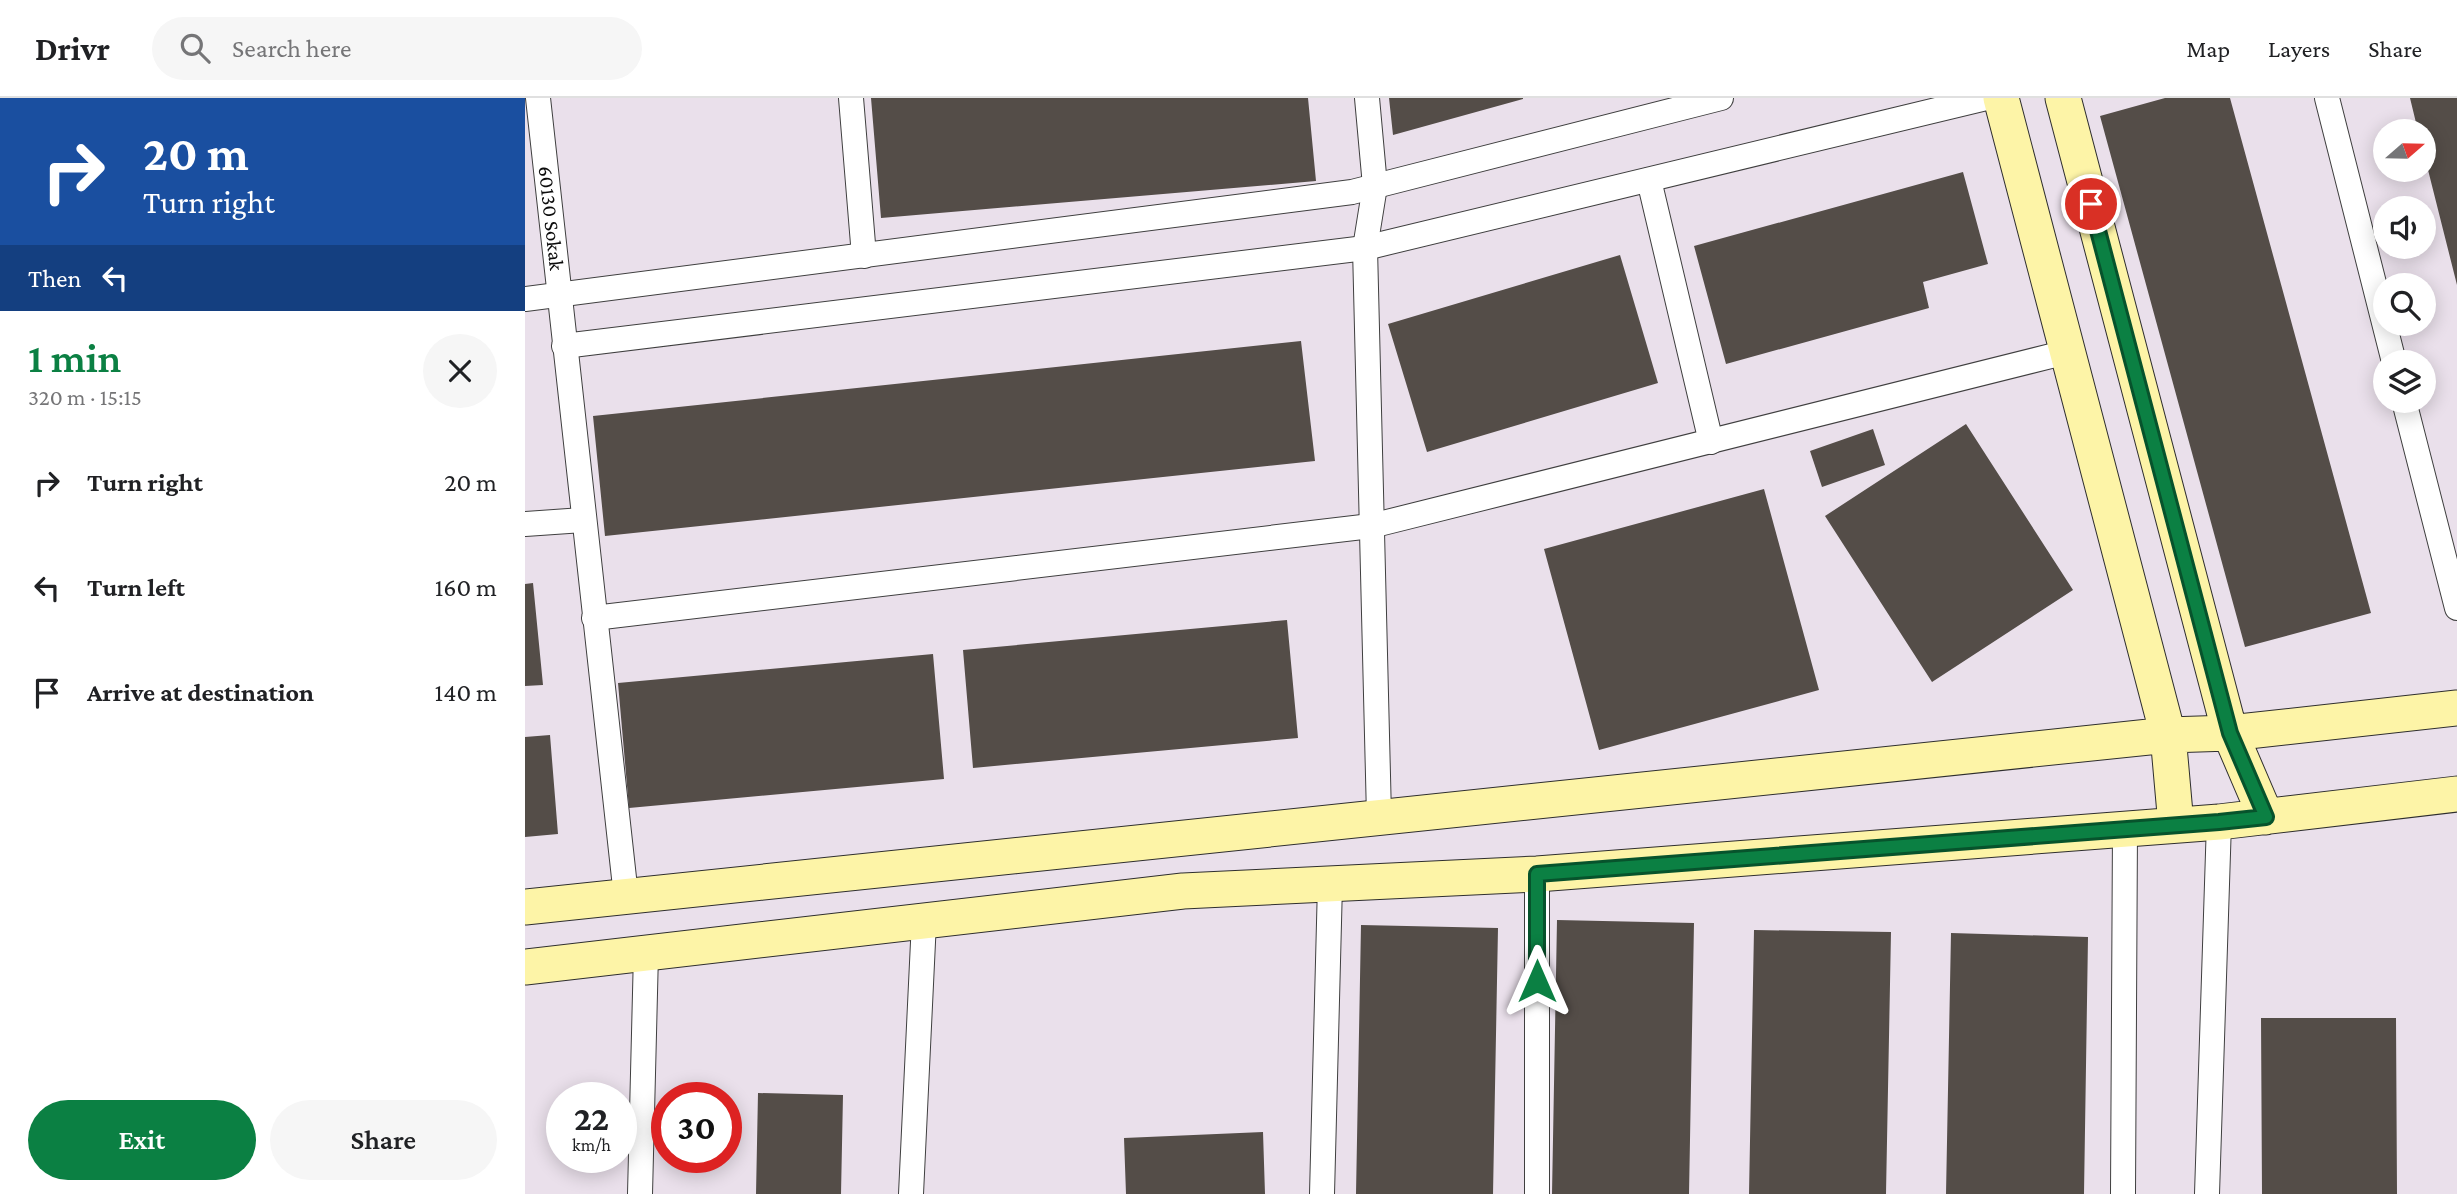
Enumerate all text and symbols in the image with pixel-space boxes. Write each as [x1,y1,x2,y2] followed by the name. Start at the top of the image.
[152,17,642,80] search box
[176,29,214,67] icon: search
[35,30,110,67] text: Drivr
[232,34,351,63] text: Search here
[2186,35,2230,62] text: Map
[2268,35,2330,62] text: Layers
[2368,35,2422,62] text: Share
[2373,119,2436,182] north arrow
[2373,119,2436,413] map controls
[28,126,119,217] icon: right
[143,126,249,181] text: 20 m
[534,165,569,272] street label: 60130 Sokak
[2061,174,2121,234] pin
[143,184,275,220] text: Turn right
[2072,185,2110,223] icon: arrive
[2373,196,2436,259] button: sound
[96,259,134,297] icon: left
[28,264,82,293] text: Then
[2373,273,2436,336] button: search
[28,334,121,381] text: 1 min
[423,334,497,408] button: close
[2373,350,2436,413] button: layers
[28,384,142,410] text: 320 m · 15:15
[28,464,66,502] icon: right
[87,468,203,497] text: Turn right
[444,468,497,497] text: 20 m
[28,569,66,607] icon: left
[87,573,185,602] text: Turn left
[435,573,497,602] text: 160 m
[28,674,66,712] icon: arrive
[87,678,314,707] text: Arrive at destination
[435,678,497,707] text: 140 m
[1500,944,1574,1018] position arrow
[651,1082,742,1173] speed limit sign: 30
[574,1099,609,1138] text: 22
[28,1100,256,1180] button: Exit
[270,1100,497,1180] button: Share
[572,1135,611,1155] text: km/h

